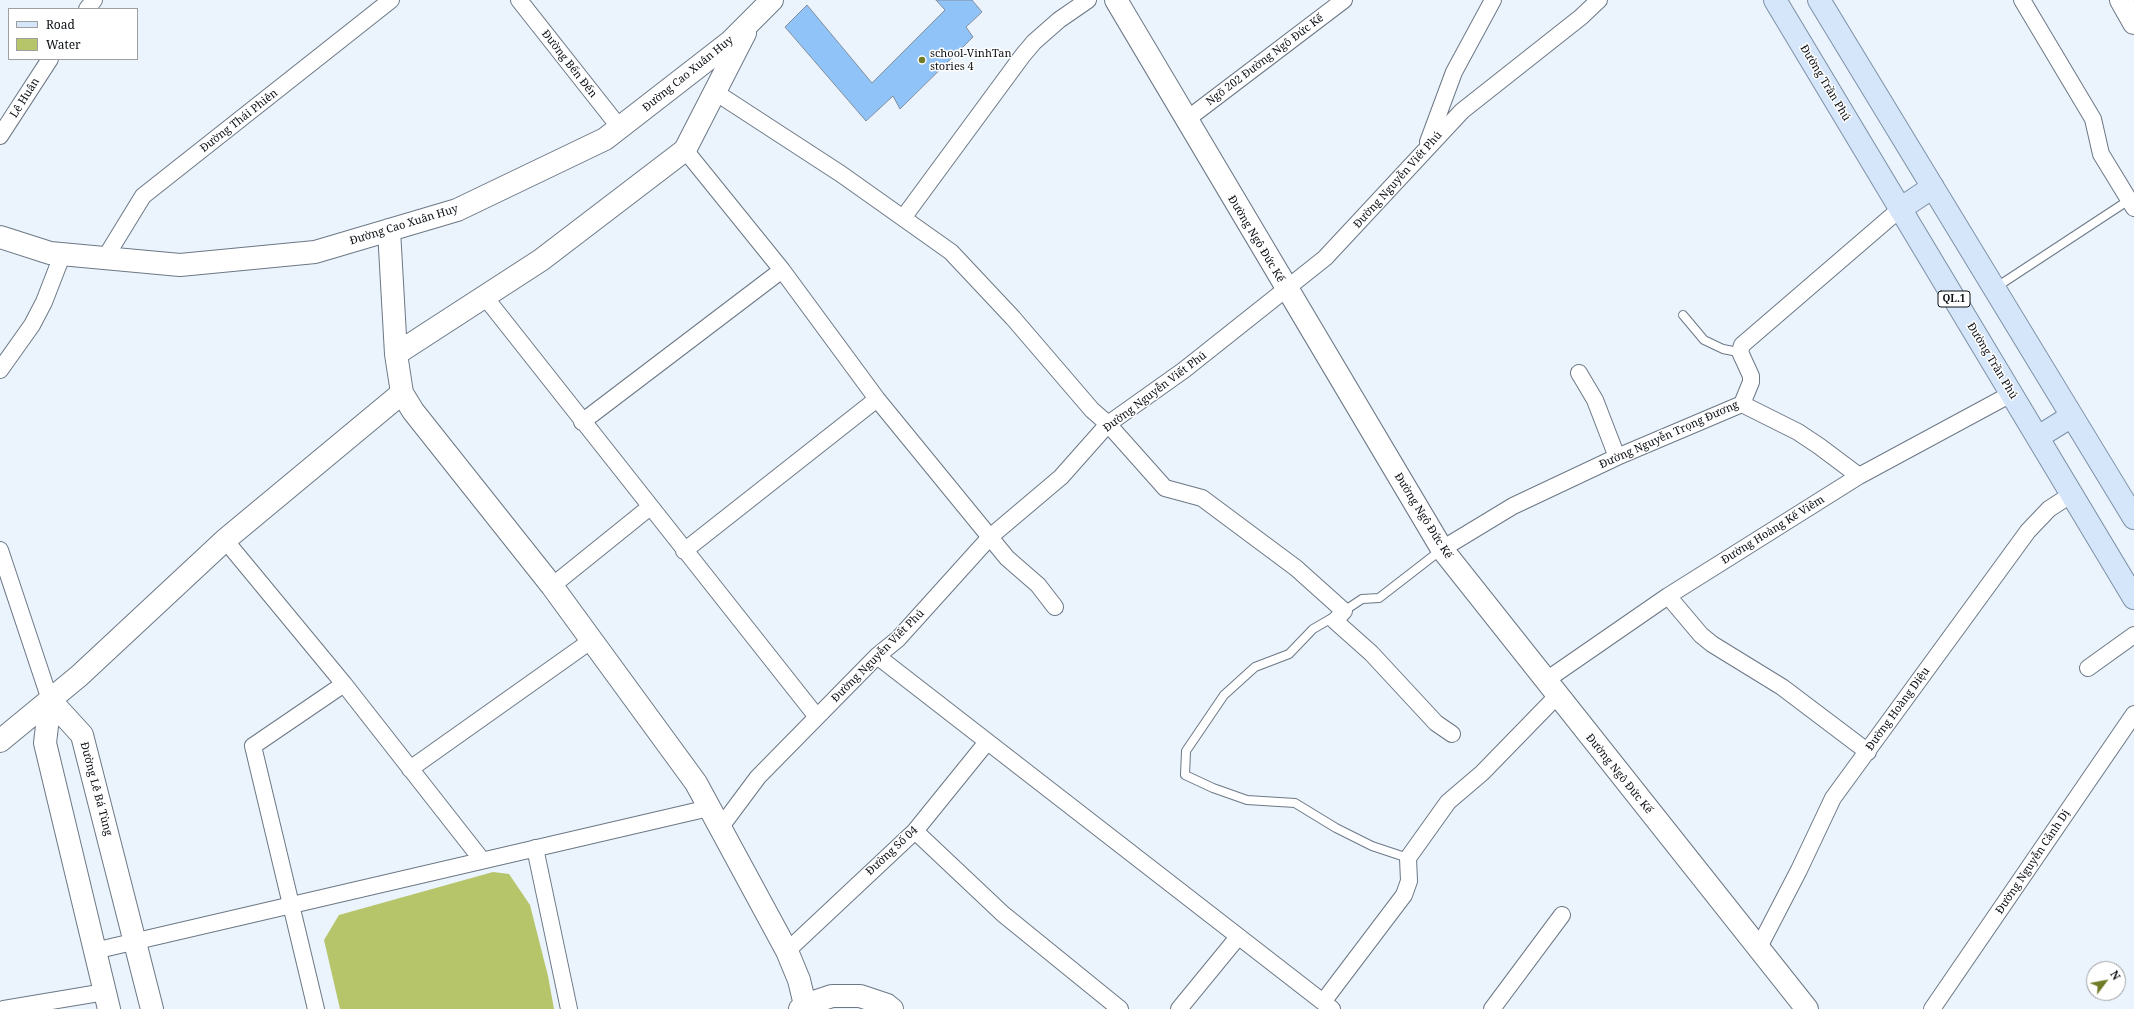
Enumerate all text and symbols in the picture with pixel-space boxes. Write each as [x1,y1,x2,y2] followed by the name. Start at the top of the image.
[8,8,138,60] legend
[1204,12,1326,108] street label: Ngõ 202 Đường Ngô Đức Kế
[46,16,75,33] text: Road
[538,28,600,100] street label: Đường Bến Đến
[640,33,736,115] street label: Đường Cao Xuân Huy
[46,36,81,53] text: Water
[1797,42,1853,124] street label: Đường Trần Phú
[930,47,1012,73] place label: school-VinhTan stories 4
[917,55,927,65] marker: school-VinhTan stories 4
[8,76,42,120] street label: Lê Huân
[198,87,280,155] street label: Đường Thái Phiên
[1351,129,1445,231] street label: Đường Nguyễn Viết Phú
[1225,193,1287,285] street label: Đường Ngô Đức Kế
[348,202,460,248] street label: Đường Cao Xuân Huy
[1938,291,1970,307] road number: QL.1
[1964,320,2020,402] street label: Đường Trần Phú
[1101,349,1209,435] street label: Đường Nguyễn Viết Phú
[1597,398,1741,472] street label: Đường Nguyễn Trọng Đương
[1391,471,1455,561] street label: Đường Ngô Đức Kế
[1719,493,1827,567] street label: Đường Hoàng Kế Viêm
[829,607,927,705] street label: Đường Nguyễn Viết Phú
[1863,665,1933,753] street label: Đường Hoàng Diệu
[1583,731,1655,817] street label: Đường Ngô Đức Kế
[77,741,115,837] street label: Đường Lê Bá Tùng
[1993,807,2073,917] street label: Đường Nguyễn Cảnh Dị
[863,824,921,878] street label: Đường Số 04
[2086,961,2126,1001] north arrow
[2107,967,2124,983] text: N

